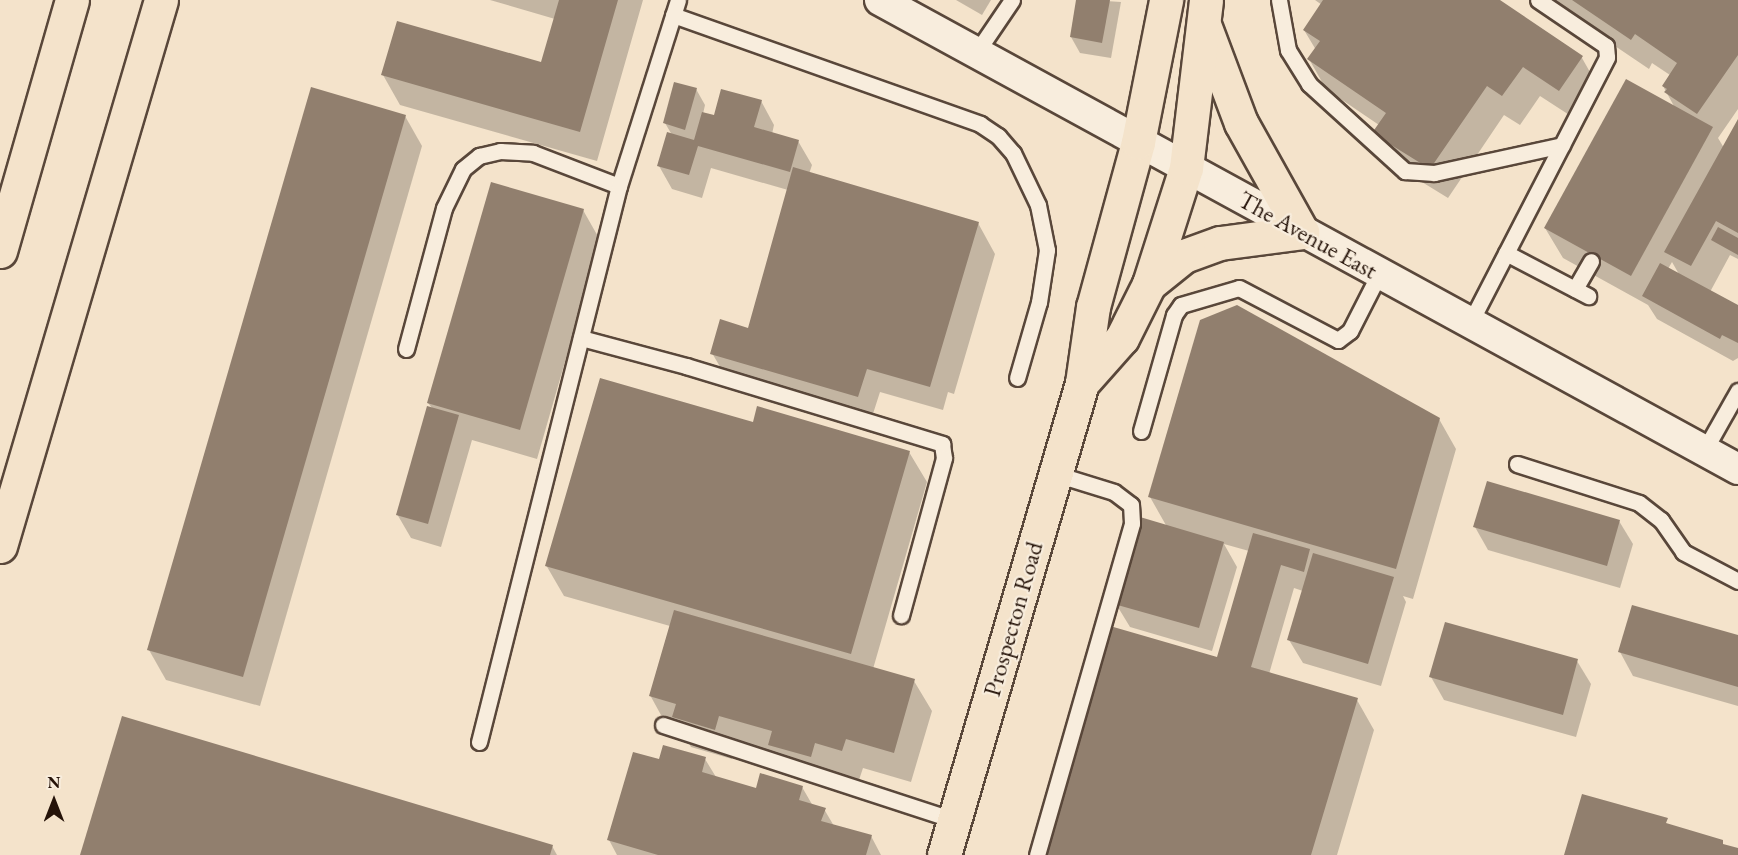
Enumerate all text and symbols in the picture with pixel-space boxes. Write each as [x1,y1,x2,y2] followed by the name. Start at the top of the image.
[1234,185,1382,285] street label: The Avenue East
[977,538,1049,700] street label: Prospecton Road
[24,771,84,831] north arrow
[48,772,60,793] text: N

